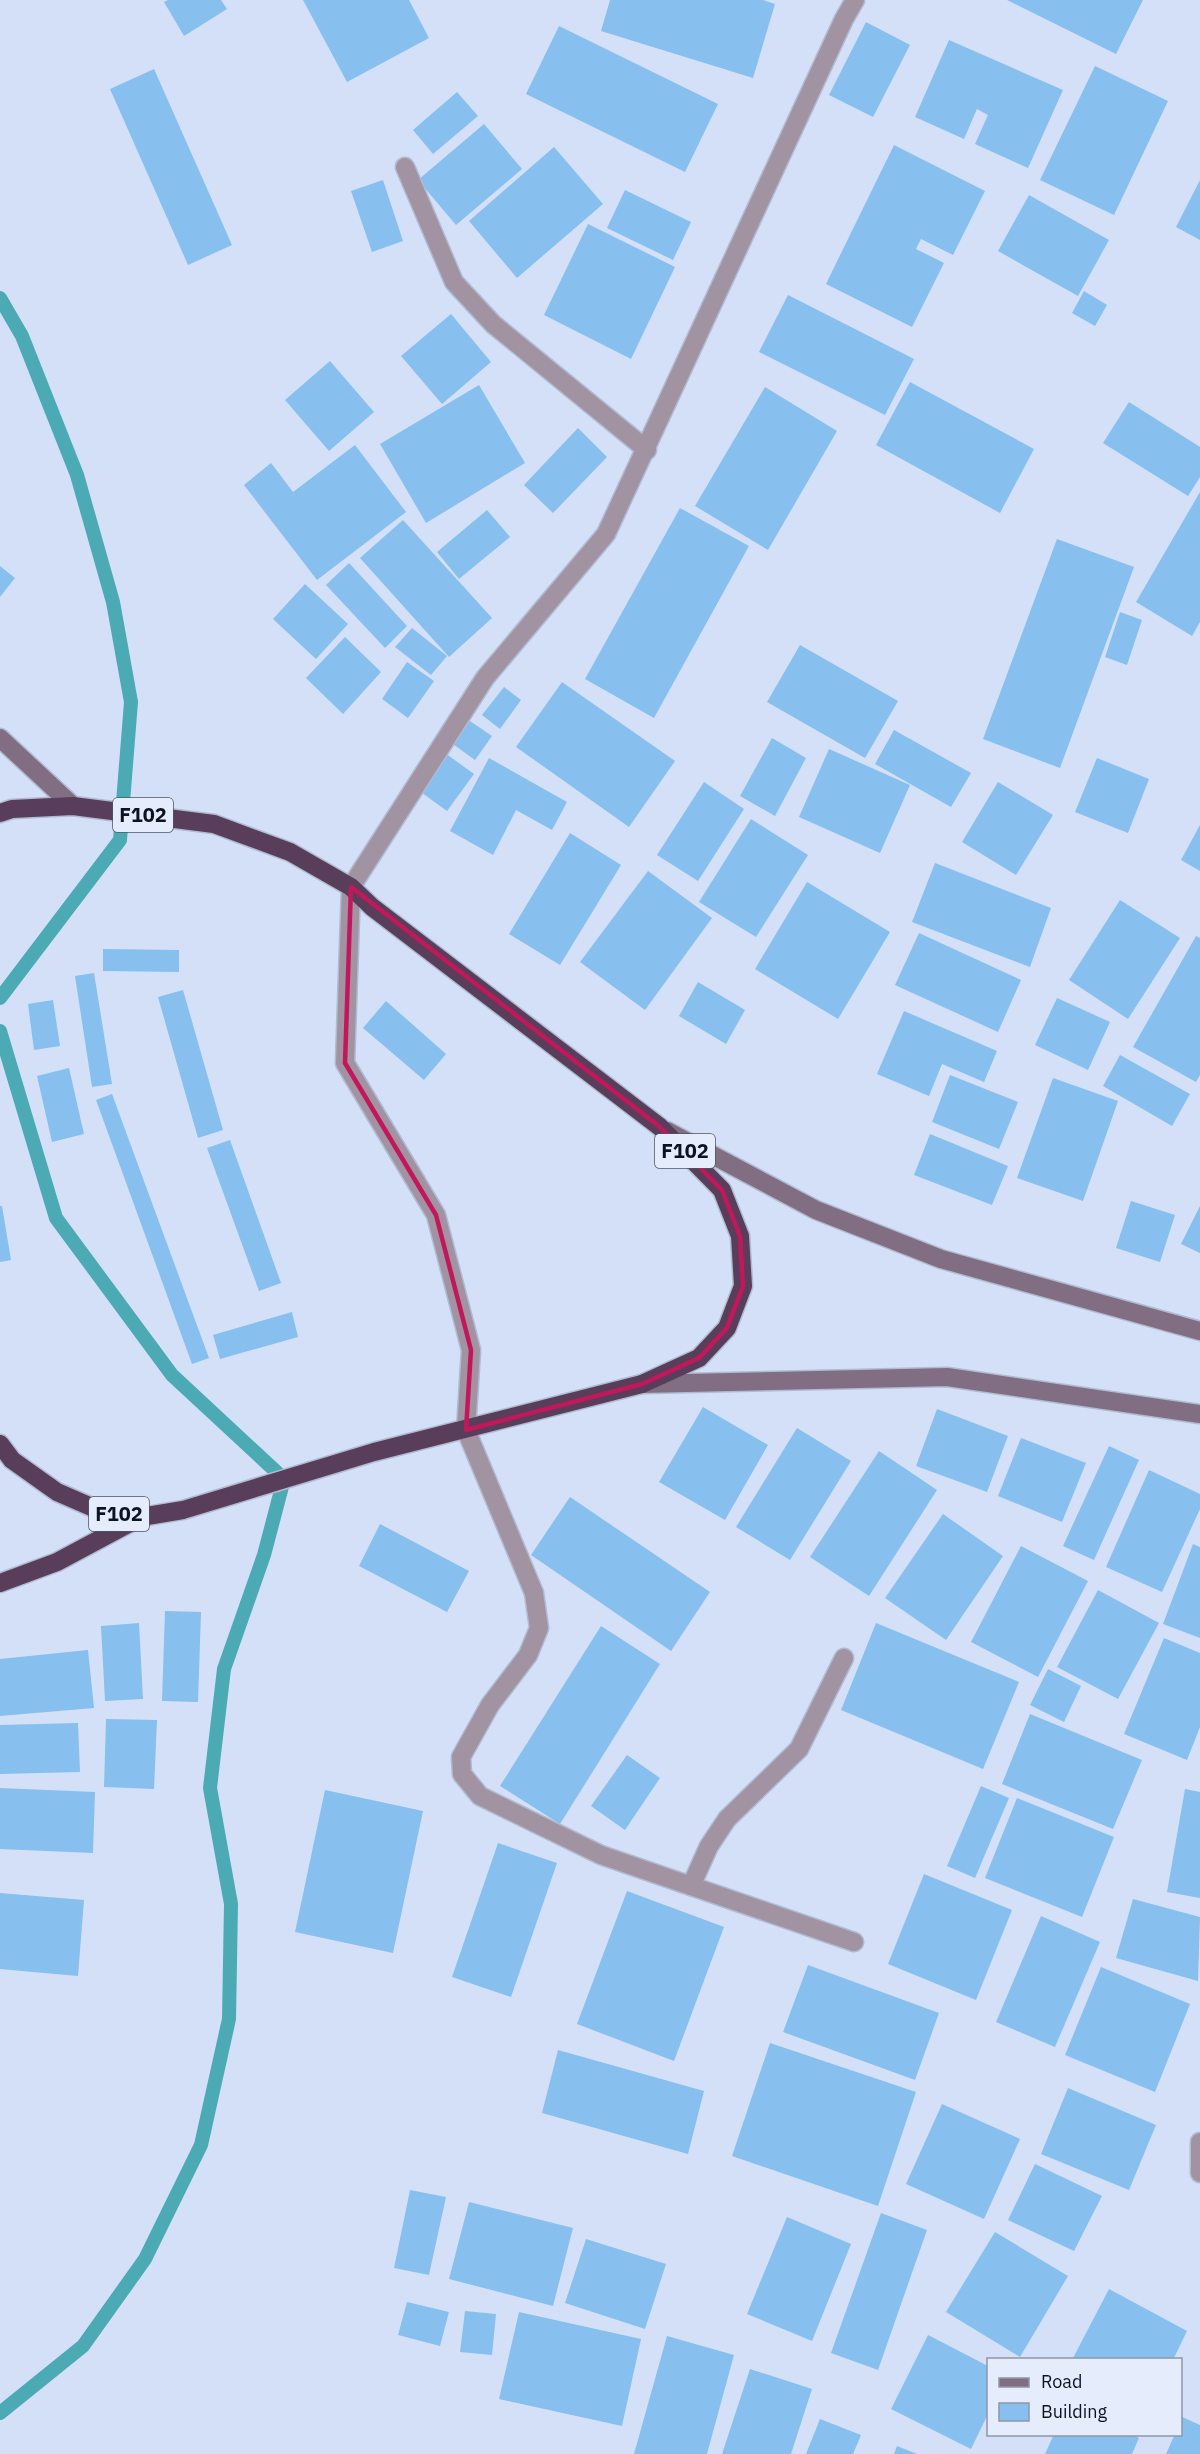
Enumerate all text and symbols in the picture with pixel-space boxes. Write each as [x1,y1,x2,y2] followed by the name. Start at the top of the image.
[113,798,173,832] road number: F102
[655,1134,715,1168] road number: F102
[89,1497,149,1531] road number: F102
[987,2358,1182,2436] legend
[1041,2370,1082,2393] text: Road
[1041,2400,1108,2423] text: Building

